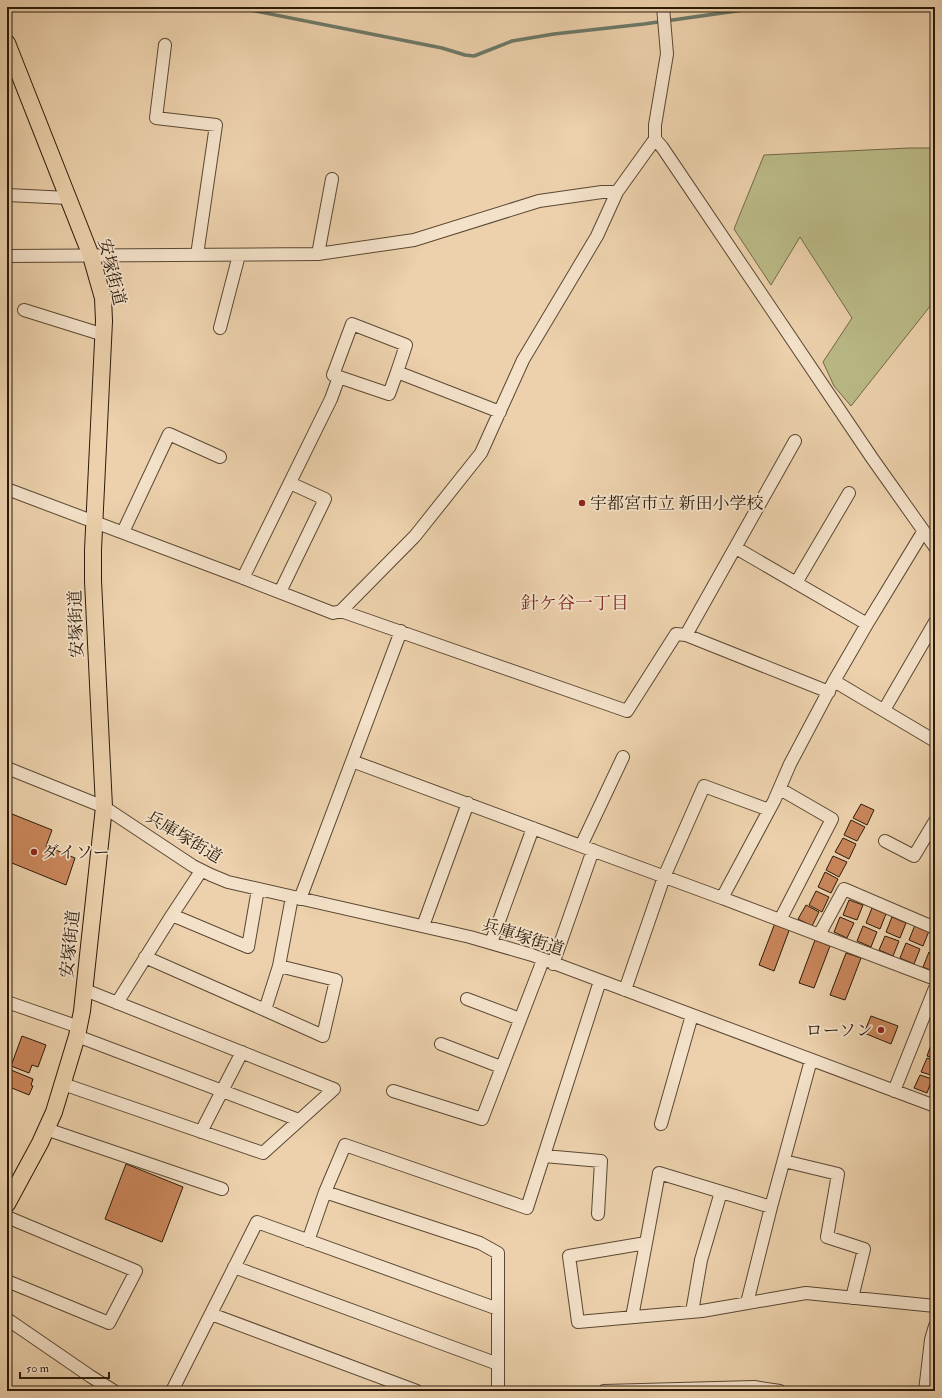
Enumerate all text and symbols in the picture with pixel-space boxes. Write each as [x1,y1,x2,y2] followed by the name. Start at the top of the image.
[94,236,130,308] street label: 安塚街道
[590,493,764,514] place label: 宇都宮市立 新田小学校
[577,498,587,508] marker: 宇都宮市立 新田小学校
[64,590,88,658] street label: 安塚街道
[521,592,629,615] district label: 針ケ谷一丁目
[142,806,226,868] street label: 兵庫塚街道
[42,842,110,863] place label: ダイソー
[29,847,39,857] marker: ダイソー
[56,909,84,979] street label: 安塚街道
[479,914,567,960] street label: 兵庫塚街道
[806,1020,873,1041] place label: ローソン
[876,1025,886,1035] marker: ローソン
[20,1354,109,1380] scale bar
[26,1361,50,1376] text: 50 m

